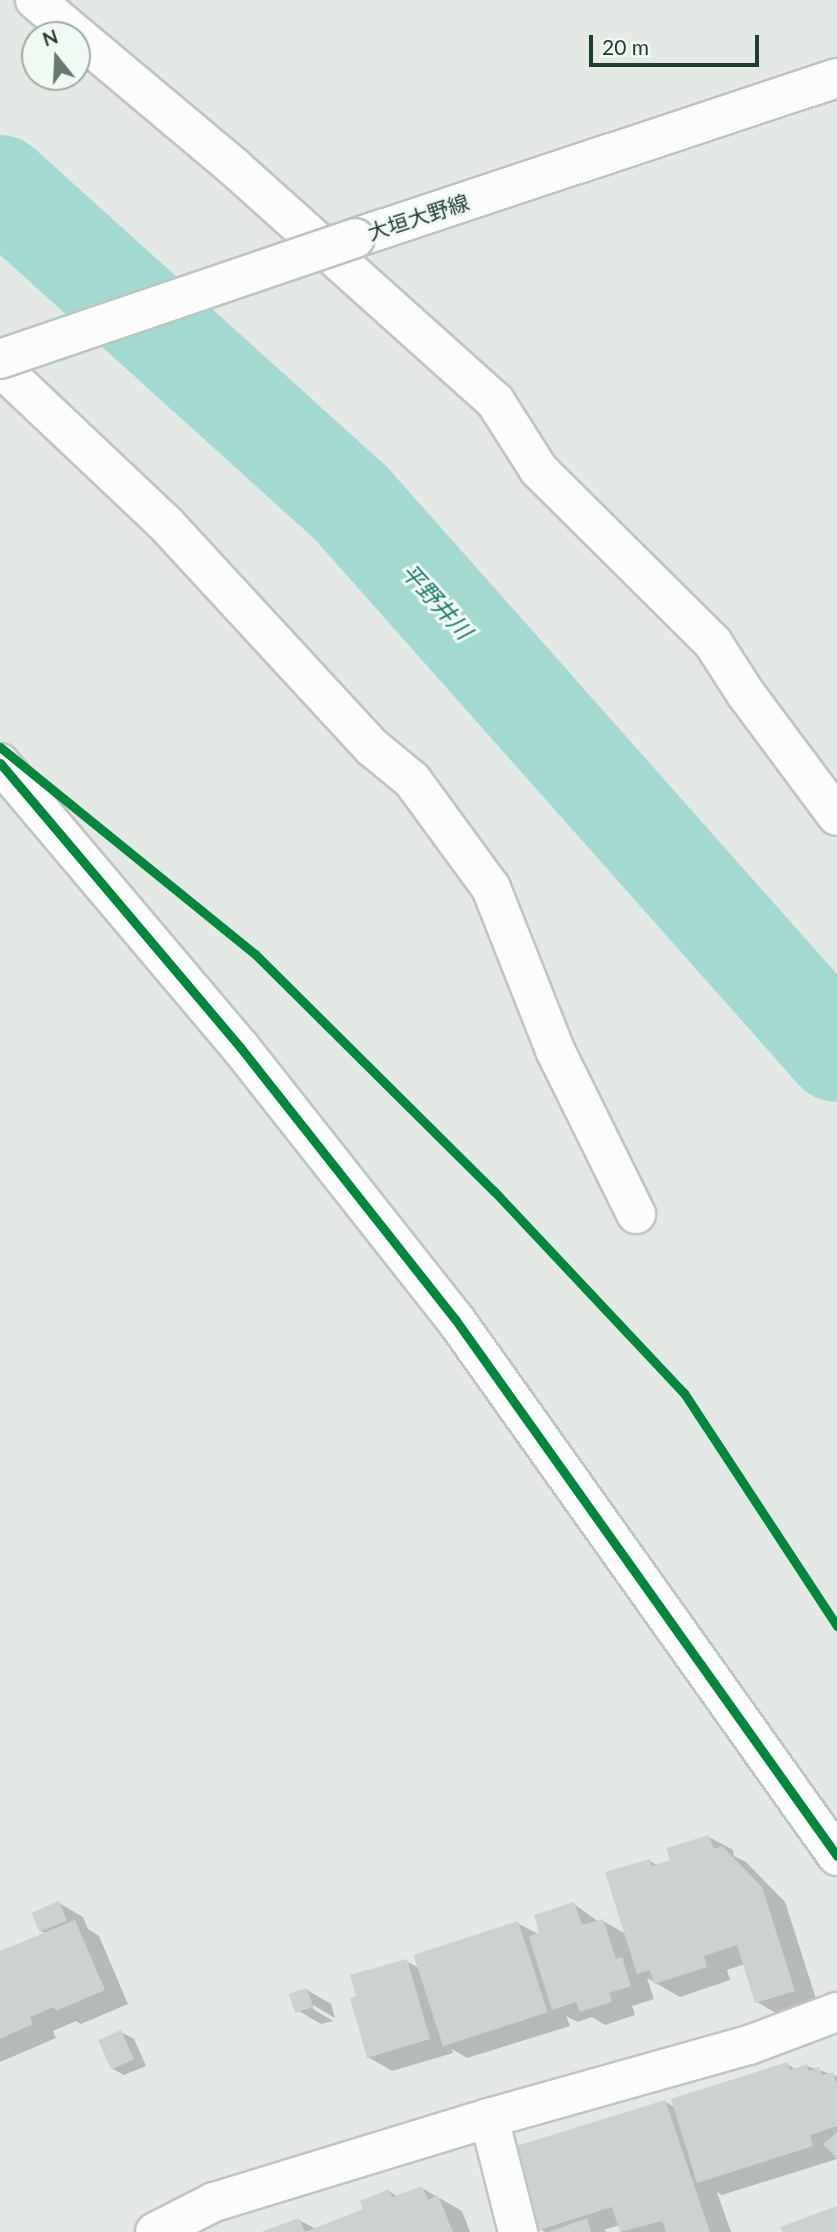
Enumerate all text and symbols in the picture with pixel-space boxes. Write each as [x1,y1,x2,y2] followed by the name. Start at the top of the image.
[21,21,91,91] north arrow
[592,21,762,65] scale bar
[39,24,60,51] text: N
[602,34,649,59] text: 20 m
[364,189,472,245] street label: 大垣大野線
[396,558,478,644] water label: 平野井川

